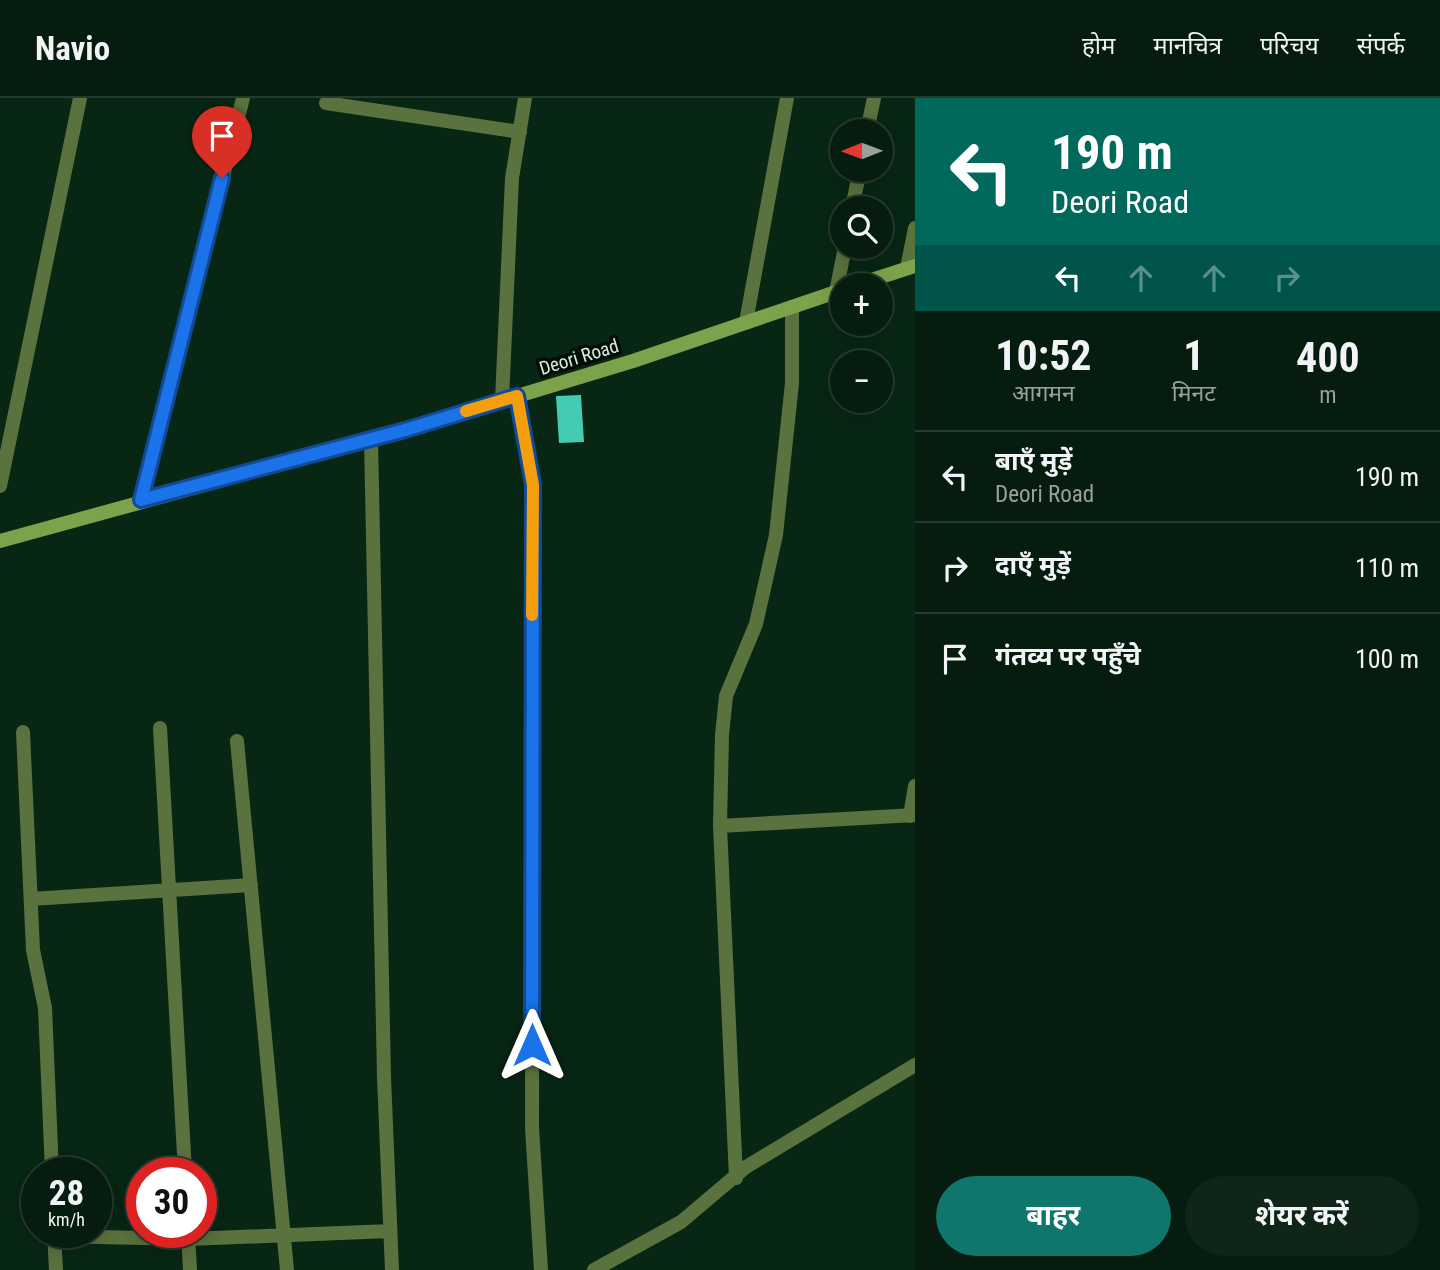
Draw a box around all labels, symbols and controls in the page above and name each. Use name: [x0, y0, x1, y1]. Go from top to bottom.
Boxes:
text: Navio: [35, 29, 110, 68]
text: होम: [1082, 32, 1115, 60]
text: मानचित्र: [1153, 32, 1222, 60]
text: परिचय: [1260, 32, 1319, 60]
text: संपर्क: [1357, 32, 1405, 60]
pin: [192, 106, 252, 178]
icon: arrive: [203, 117, 241, 155]
north arrow: [830, 119, 892, 182]
map controls: [830, 119, 893, 413]
text: 190 m: [1051, 124, 1173, 181]
icon: left: [936, 126, 1027, 217]
text: Deori Road: [1051, 183, 1189, 221]
button: search: [830, 196, 893, 259]
icon: left: [1049, 259, 1087, 297]
icon: ahead: [1122, 259, 1160, 297]
icon: ahead: [1195, 259, 1233, 297]
icon: right: [1268, 259, 1306, 297]
button: +: [830, 273, 893, 336]
text: 10:52: [995, 331, 1092, 380]
text: 1: [1183, 331, 1204, 380]
text: 400: [1296, 333, 1360, 382]
street label: Deori Road: [536, 334, 622, 380]
button: −: [830, 350, 893, 413]
text: आगमन: [1012, 380, 1075, 407]
text: मिनट: [1172, 380, 1216, 407]
text: m: [1319, 382, 1337, 409]
text: बाएँ मुड़ें: [995, 446, 1072, 476]
icon: left: [936, 458, 974, 496]
text: 190 m: [1355, 462, 1419, 492]
text: Deori Road: [995, 481, 1094, 508]
icon: right: [936, 549, 974, 587]
text: दाएँ मुड़ें: [995, 550, 1071, 580]
text: 110 m: [1355, 553, 1419, 583]
icon: arrive: [936, 640, 974, 678]
text: गंतव्य पर पहुँचे: [995, 641, 1141, 671]
text: 100 m: [1355, 644, 1419, 674]
position arrow: [495, 1008, 569, 1082]
speed limit sign: 30: [126, 1157, 217, 1248]
text: 28: [49, 1173, 84, 1214]
button: बाहर: [936, 1176, 1171, 1256]
button: शेयर करें: [1185, 1176, 1419, 1256]
text: km/h: [48, 1209, 85, 1230]

